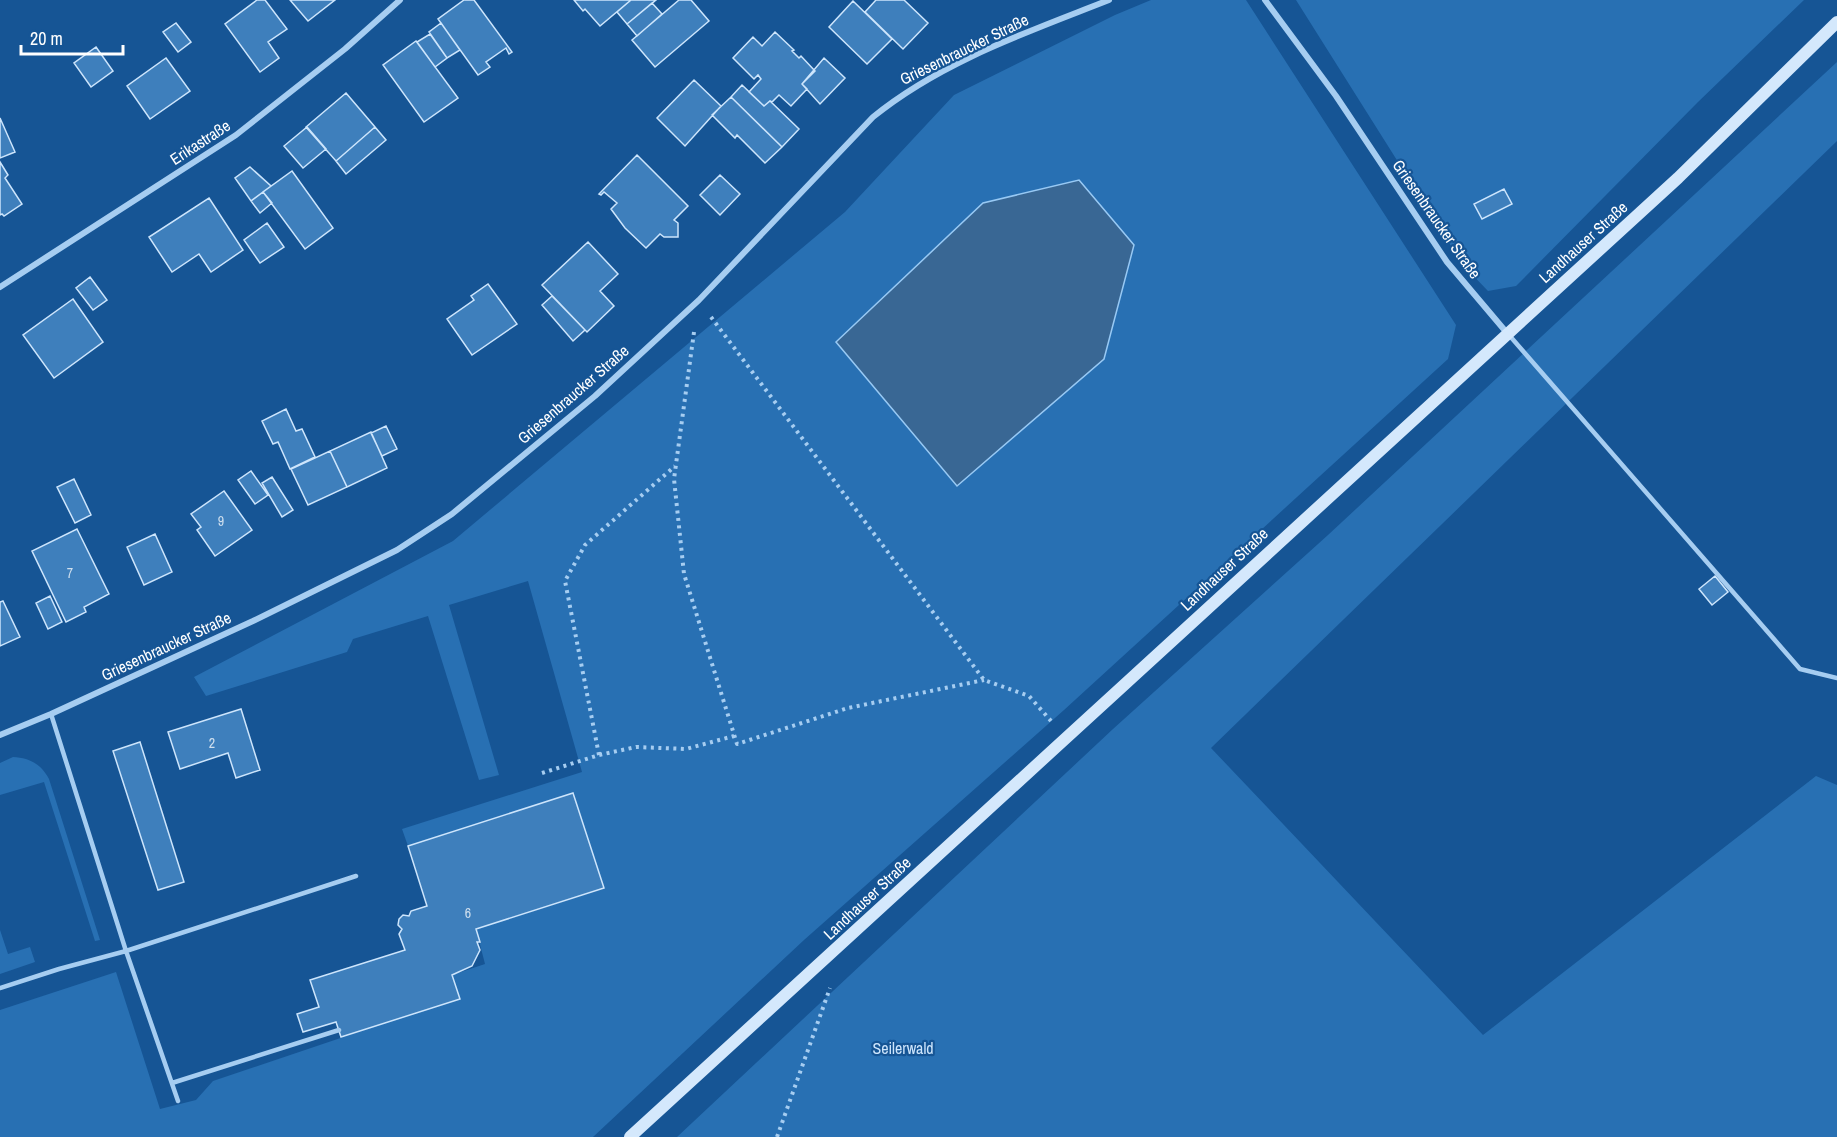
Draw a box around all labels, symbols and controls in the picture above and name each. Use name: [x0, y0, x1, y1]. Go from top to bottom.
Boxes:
street label: Griesenbraucker Straße: [896, 8, 1032, 90]
scale bar: [21, 18, 123, 56]
text: 20 m: [30, 26, 63, 51]
street label: Erikastraße: [166, 114, 234, 170]
street label: Griesenbraucker Straße: [1388, 155, 1486, 283]
street label: Landhauser Straße: [1534, 196, 1632, 288]
street label: Griesenbraucker Straße: [513, 340, 633, 448]
house number: 9: [218, 512, 224, 530]
street label: Landhauser Straße: [1175, 523, 1273, 615]
house number: 7: [67, 564, 73, 582]
street label: Griesenbraucker Straße: [98, 606, 234, 686]
house number: 2: [209, 734, 215, 752]
street label: Landhauser Straße: [818, 852, 916, 944]
house number: 6: [465, 904, 471, 922]
park label: Seilerwald: [872, 1037, 934, 1059]

